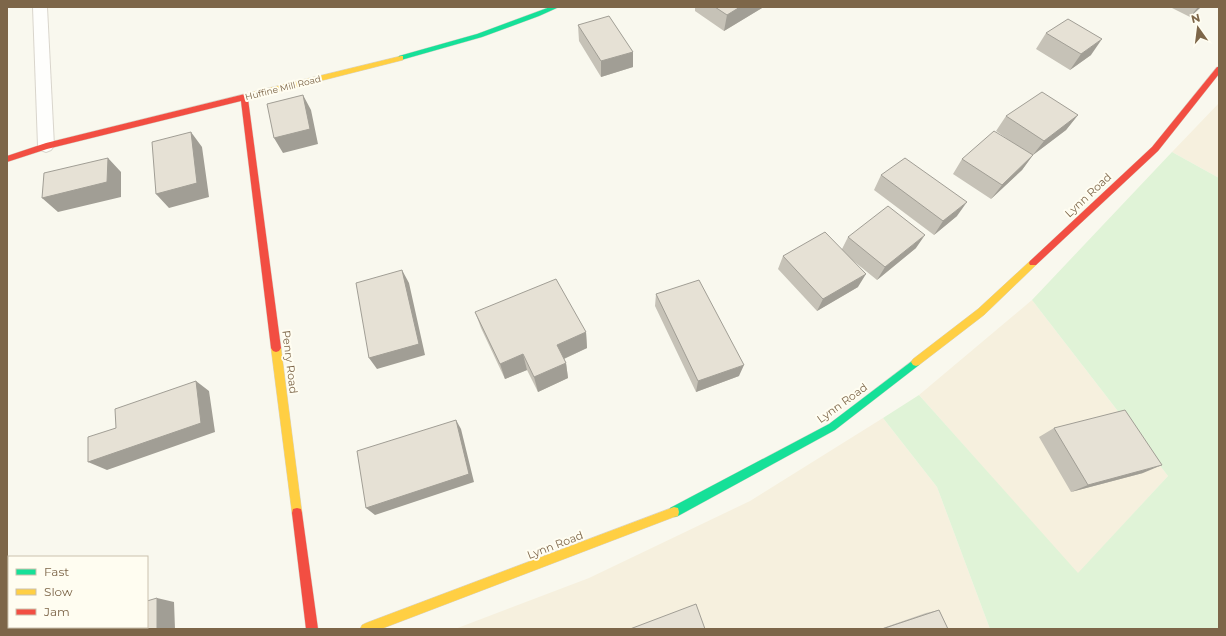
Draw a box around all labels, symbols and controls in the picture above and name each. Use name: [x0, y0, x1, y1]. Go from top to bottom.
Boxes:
north arrow: [1178, 8, 1218, 48]
text: N: [1190, 10, 1202, 26]
street label: Huffine Mill Road: [244, 73, 322, 102]
street label: Lynn Road: [1062, 170, 1114, 220]
street label: Penry Road: [279, 329, 301, 395]
street label: Lynn Road: [814, 380, 870, 426]
street label: Lynn Road: [525, 528, 585, 562]
legend: [8, 556, 148, 628]
text: Fast: [44, 564, 69, 579]
text: Slow: [44, 584, 73, 599]
text: Jam: [43, 604, 70, 619]

